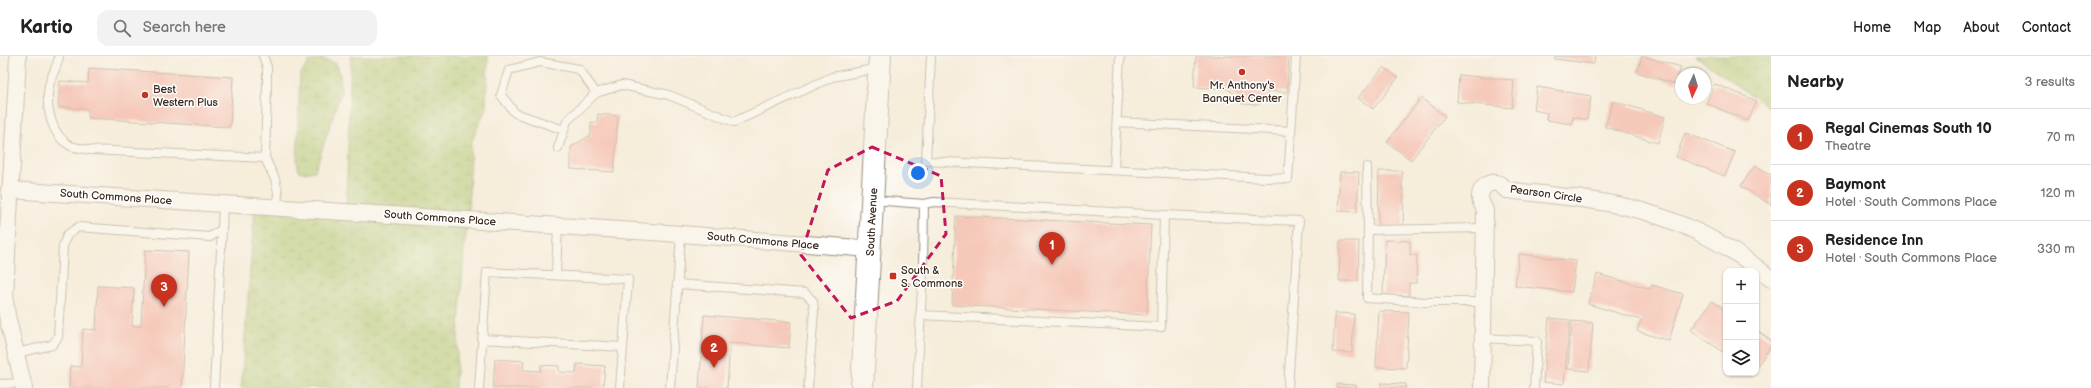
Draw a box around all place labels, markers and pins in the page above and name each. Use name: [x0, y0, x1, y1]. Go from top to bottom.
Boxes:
marker: Mr. Anthony's Banquet Center: [1237, 67, 1247, 77]
place label: Mr. Anthony's Banquet Center: [1202, 79, 1283, 105]
place label: Best Western Plus: [153, 83, 219, 109]
marker: Best Western Plus: [140, 90, 150, 100]
pin: 1: [1039, 232, 1065, 265]
place label: South & S. Commons: [901, 264, 963, 290]
marker: South & S. Commons: [888, 271, 898, 281]
pin: 3: [151, 274, 177, 307]
pin: 2: [701, 335, 727, 368]

